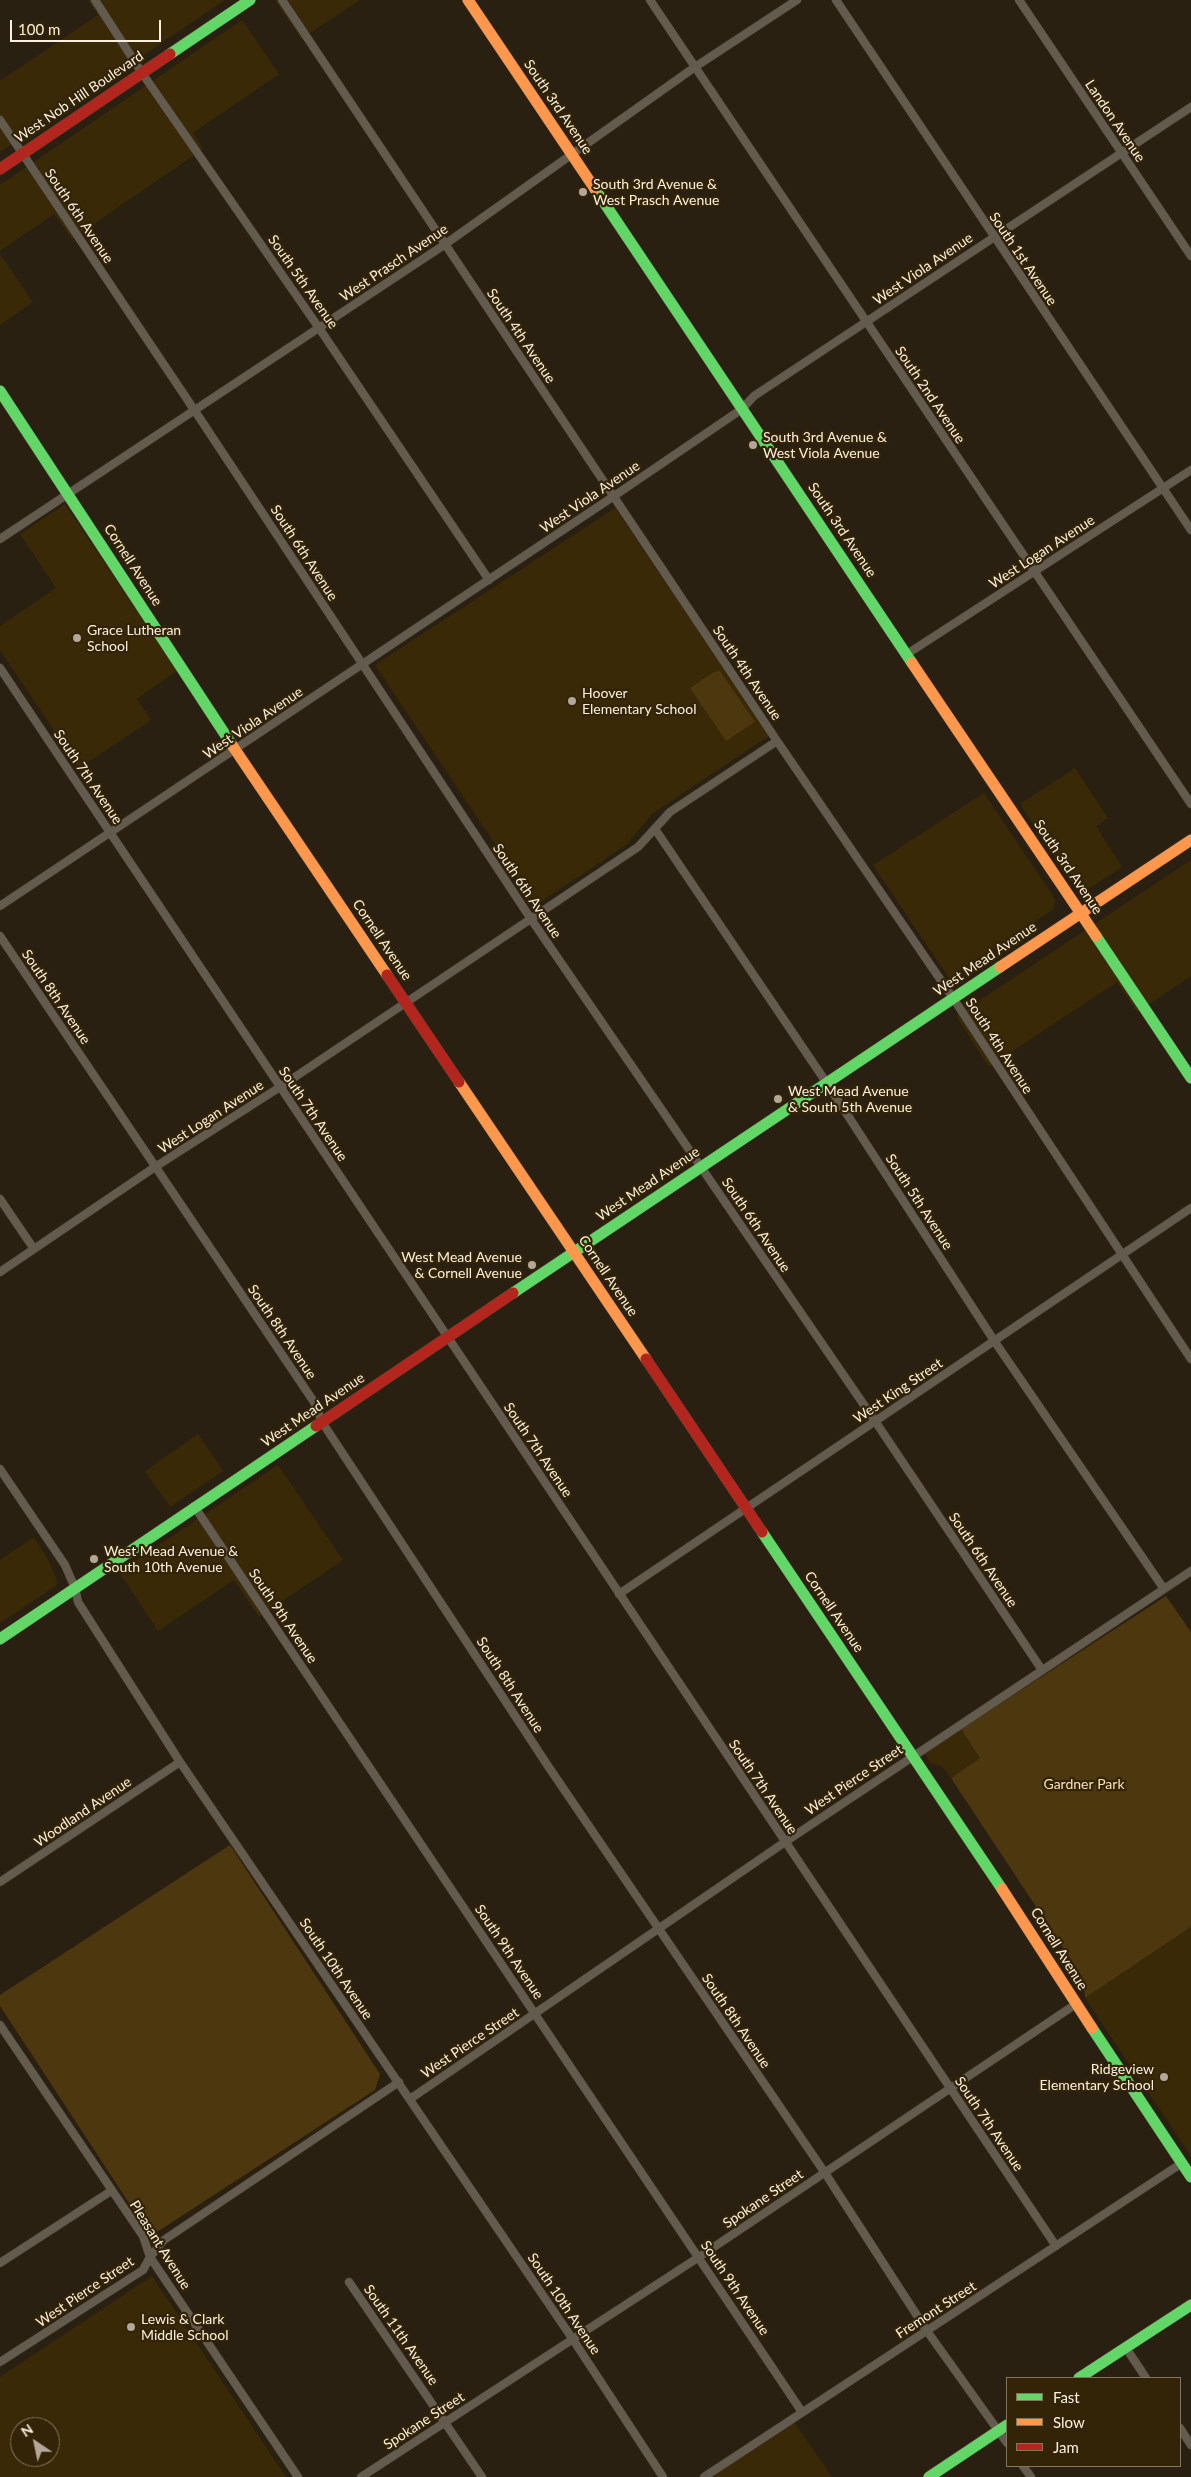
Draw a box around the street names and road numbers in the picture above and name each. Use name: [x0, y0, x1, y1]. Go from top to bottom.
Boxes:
street label: West Nob Hill Boulevard: [11, 48, 147, 146]
street label: South 3rd Avenue: [520, 57, 596, 157]
street label: Landon Avenue: [1081, 77, 1149, 165]
street label: South 6th Avenue: [41, 165, 117, 267]
street label: South 1st Avenue: [986, 209, 1060, 309]
street label: West Prasch Avenue: [337, 221, 451, 305]
street label: West Viola Avenue: [870, 229, 976, 309]
street label: South 5th Avenue: [264, 232, 342, 332]
street label: South 4th Avenue: [483, 285, 559, 387]
street label: South 2nd Avenue: [891, 343, 969, 447]
street label: West Viola Avenue: [537, 457, 643, 537]
street label: South 3rd Avenue: [804, 480, 880, 580]
street label: South 6th Avenue: [267, 502, 341, 604]
street label: West Logan Avenue: [986, 512, 1098, 592]
street label: Cornell Avenue: [100, 521, 166, 609]
street label: South 4th Avenue: [709, 622, 785, 724]
street label: West Viola Avenue: [200, 683, 306, 763]
street label: South 7th Avenue: [50, 726, 126, 828]
street label: South 3rd Avenue: [1030, 817, 1106, 917]
street label: South 6th Avenue: [489, 840, 565, 942]
street label: Cornell Avenue: [349, 896, 415, 984]
street label: West Mead Avenue: [930, 918, 1040, 1000]
street label: South 8th Avenue: [18, 946, 94, 1048]
street label: South 4th Avenue: [962, 995, 1036, 1097]
street label: South 7th Avenue: [275, 1063, 351, 1165]
street label: West Logan Avenue: [155, 1077, 267, 1157]
street label: West Mead Avenue: [593, 1143, 703, 1225]
street label: South 5th Avenue: [882, 1151, 956, 1253]
street label: South 6th Avenue: [718, 1174, 794, 1276]
street label: Cornell Avenue: [575, 1232, 641, 1320]
street label: South 8th Avenue: [244, 1281, 320, 1383]
street label: West King Street: [850, 1355, 946, 1427]
street label: West Mead Avenue: [258, 1369, 368, 1451]
street label: South 7th Avenue: [500, 1399, 576, 1501]
street label: South 6th Avenue: [945, 1509, 1021, 1611]
street label: South 9th Avenue: [245, 1565, 321, 1667]
street label: Cornell Avenue: [801, 1568, 867, 1656]
street label: South 8th Avenue: [473, 1634, 547, 1736]
street label: South 7th Avenue: [725, 1736, 801, 1838]
street label: West Pierce Street: [802, 1741, 906, 1819]
street label: Woodland Avenue: [31, 1773, 135, 1851]
street label: South 9th Avenue: [471, 1901, 547, 2003]
street label: Cornell Avenue: [1027, 1905, 1091, 1993]
street label: South 10th Avenue: [296, 1915, 376, 2023]
street label: South 8th Avenue: [698, 1970, 774, 2072]
street label: West Pierce Street: [418, 2004, 522, 2082]
street label: South 7th Avenue: [951, 2073, 1027, 2175]
street label: Spokane Street: [720, 2166, 806, 2232]
street label: Pleasant Avenue: [126, 2197, 194, 2293]
street label: South 9th Avenue: [697, 2237, 773, 2339]
street label: South 10th Avenue: [524, 2250, 604, 2358]
street label: West Pierce Street: [33, 2253, 137, 2331]
street label: Fremont Street: [893, 2278, 979, 2342]
street label: South 11th Avenue: [360, 2282, 442, 2388]
street label: Spokane Street: [380, 2389, 468, 2453]

